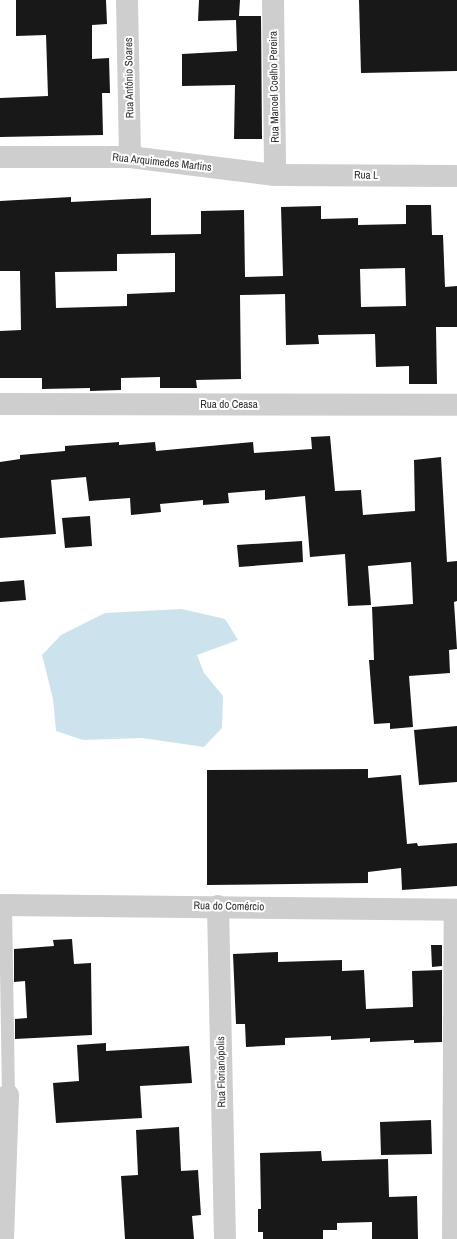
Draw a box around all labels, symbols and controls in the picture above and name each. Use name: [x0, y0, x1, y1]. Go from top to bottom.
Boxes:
street label: Rua Manoel Coelho Pereira: [266, 31, 282, 143]
street label: Rua Antônio Soares: [122, 37, 136, 119]
street label: Rua Arquimedes Martins: [111, 150, 213, 174]
street label: Rua L: [354, 168, 378, 182]
street label: Rua do Ceasa: [200, 397, 258, 411]
street label: Rua do Comércio: [194, 899, 264, 913]
street label: Rua Florianópolis: [214, 1036, 228, 1108]

